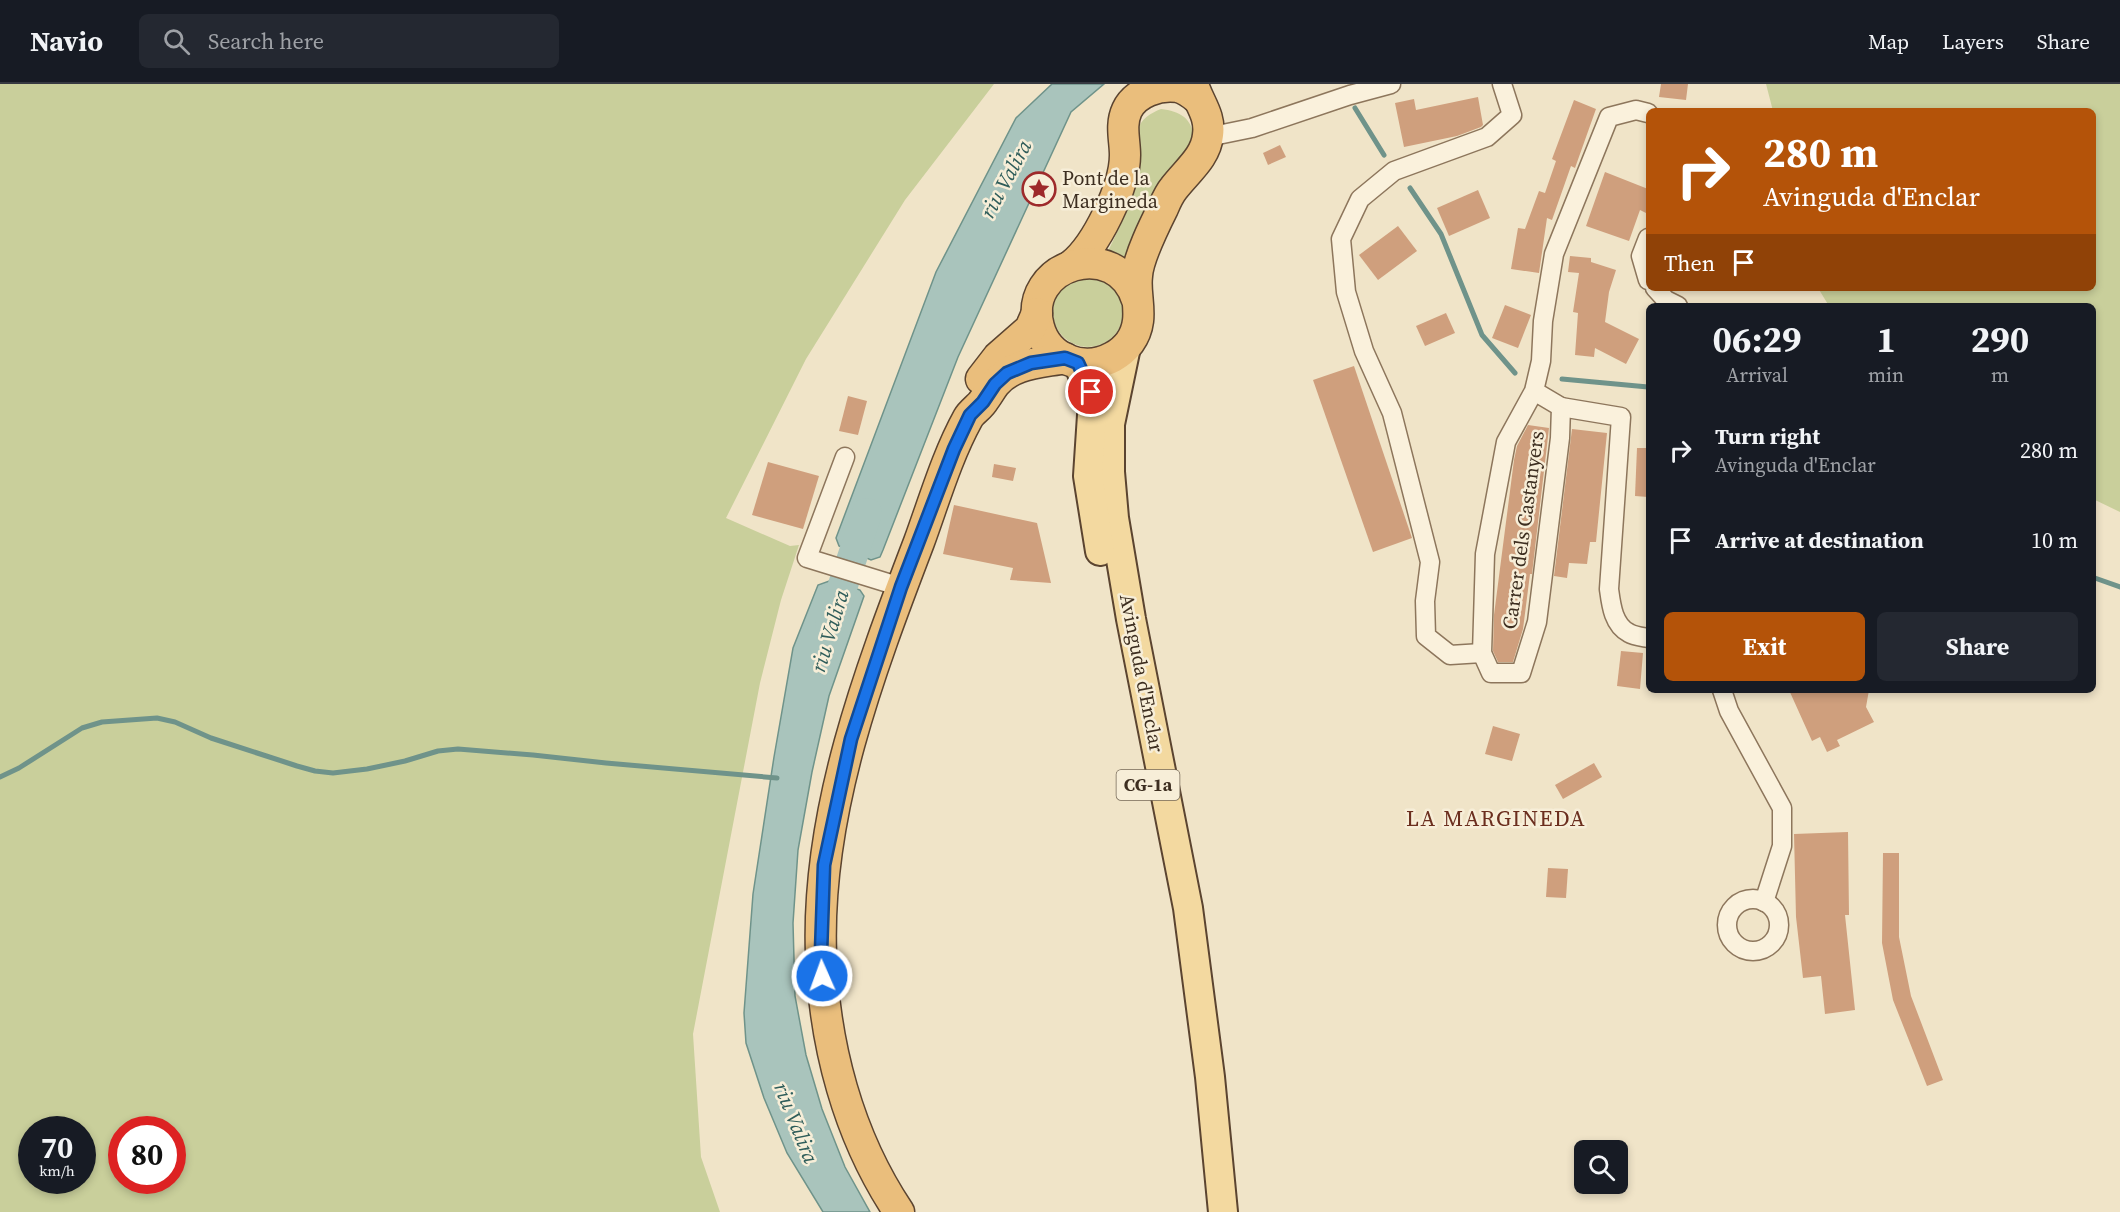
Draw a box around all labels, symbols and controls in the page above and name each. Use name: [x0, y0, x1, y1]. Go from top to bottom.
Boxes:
search box: [139, 14, 559, 68]
text: Navio: [30, 22, 103, 60]
icon: search: [160, 25, 193, 58]
text: Search here: [208, 26, 324, 56]
text: Map: [1868, 27, 1909, 56]
text: Layers: [1942, 27, 2004, 56]
text: Share: [2037, 27, 2090, 56]
text: 280 m: [1763, 123, 1878, 181]
icon: right: [1664, 132, 1742, 210]
water label: riu Valira: [973, 135, 1038, 223]
place label: Pont de la Margineda: [1062, 164, 1159, 215]
place icon: Pont de la Margineda: [1021, 171, 1057, 207]
text: Avinguda d'Enclar: [1763, 178, 1980, 215]
icon: arrive: [1727, 246, 1760, 279]
text: Then: [1664, 248, 1715, 278]
text: 06:29: [1713, 315, 1801, 364]
text: 1: [1876, 315, 1896, 364]
text: 290: [1971, 315, 2029, 364]
text: Arrival: [1726, 361, 1788, 389]
text: min: [1868, 361, 1904, 389]
text: m: [1991, 361, 2009, 389]
pin: [1065, 366, 1116, 417]
icon: arrive: [1074, 375, 1107, 408]
text: Turn right: [1715, 421, 1820, 451]
street label: Carrer dels Castanyers: [1495, 429, 1551, 631]
icon: right: [1664, 434, 1697, 467]
text: 280 m: [2020, 435, 2078, 465]
text: Avinguda d'Enclar: [1715, 451, 1876, 479]
icon: arrive: [1664, 524, 1697, 557]
text: Arrive at destination: [1715, 525, 1924, 555]
text: 10 m: [2031, 525, 2078, 555]
water label: riu Valira: [803, 586, 856, 676]
street label: Avinguda d'Enclar: [1113, 591, 1171, 755]
button: Exit: [1664, 612, 1865, 681]
button: Share: [1877, 612, 2078, 681]
road number: CG-1a: [1116, 770, 1180, 800]
district label: LA MARGINEDA: [1406, 803, 1586, 833]
position arrow: [790, 944, 854, 1008]
water label: riu Valira: [767, 1078, 826, 1168]
speed limit sign: 80: [108, 1116, 186, 1194]
text: 70: [41, 1127, 73, 1168]
map controls: [1574, 1140, 1628, 1194]
button: search: [1574, 1140, 1628, 1194]
text: km/h: [39, 1160, 75, 1181]

